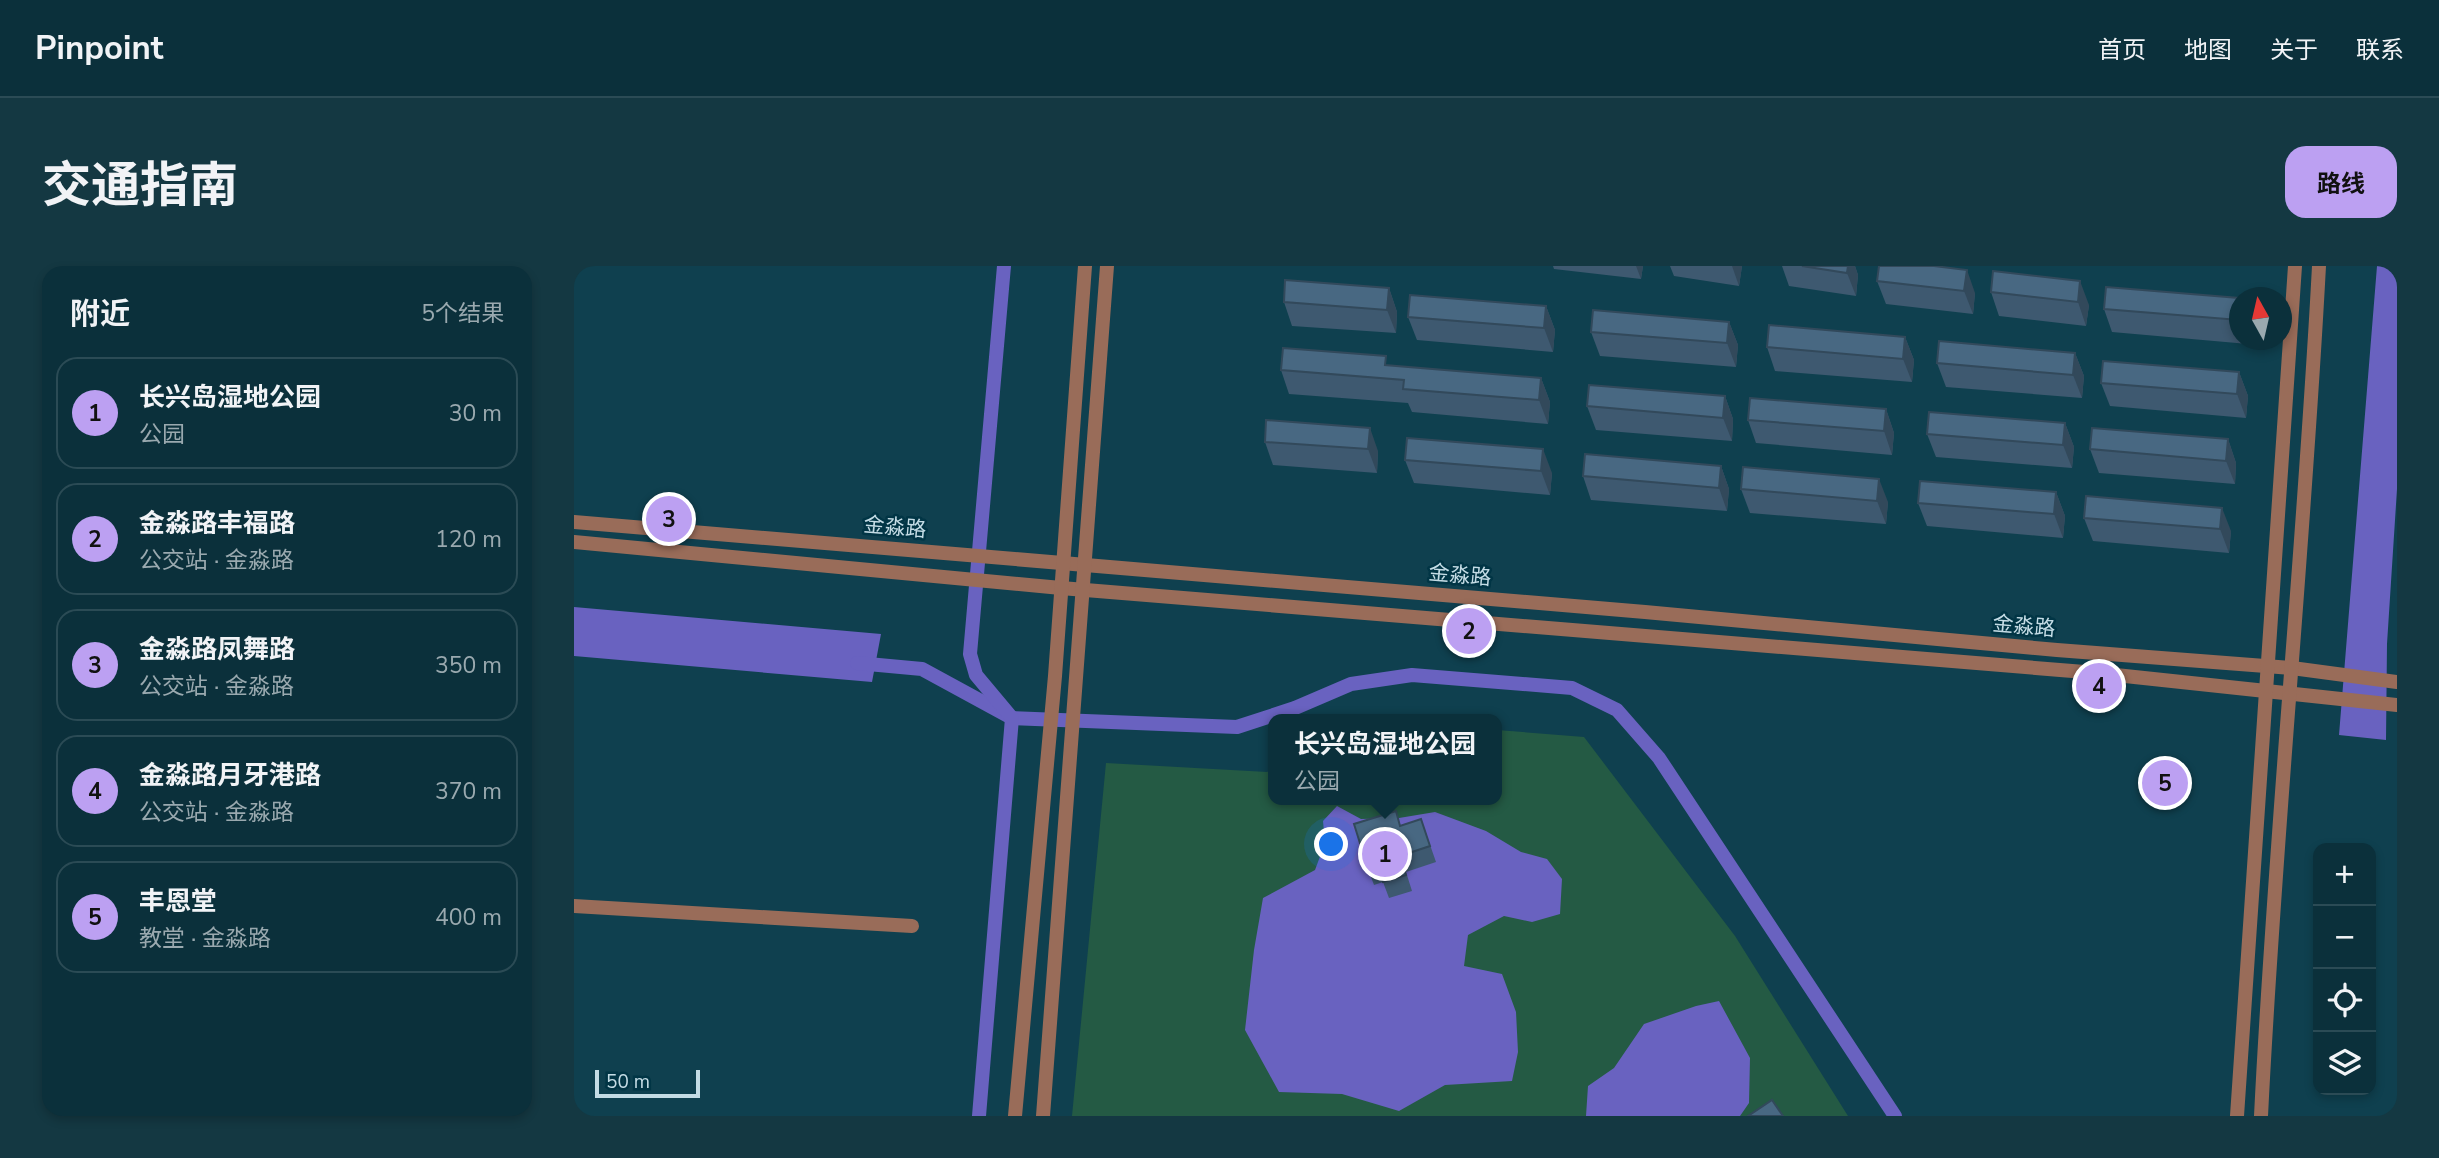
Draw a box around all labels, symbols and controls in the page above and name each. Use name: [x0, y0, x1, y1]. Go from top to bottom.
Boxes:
text: Pinpoint: [35, 26, 163, 71]
text: 首页: [2098, 34, 2146, 66]
text: 地图: [2184, 34, 2232, 66]
text: 关于: [2270, 34, 2318, 66]
text: 联系: [2356, 34, 2404, 66]
button: 路线: [2285, 146, 2397, 218]
text: 交通指南: [42, 152, 238, 219]
north arrow: [2229, 287, 2292, 350]
text: 附近: [70, 294, 130, 335]
text: 5个结果: [421, 298, 504, 329]
text: 长兴岛湿地公园: [139, 380, 321, 415]
text: 1: [88, 398, 102, 429]
text: 30 m: [449, 398, 502, 429]
text: 公园: [139, 419, 185, 450]
pin: 3: [646, 493, 692, 545]
text: 金淼路丰福路: [139, 506, 295, 541]
street label: 金淼路: [862, 510, 928, 544]
text: 2: [88, 524, 102, 555]
text: 120 m: [435, 524, 502, 555]
text: 公交站 · 金淼路: [139, 545, 294, 576]
street label: 金淼路: [1427, 558, 1493, 592]
pin: 2: [1446, 605, 1492, 657]
street label: 金淼路: [1991, 609, 2057, 643]
text: 金淼路凤舞路: [139, 632, 295, 667]
text: 3: [88, 650, 102, 681]
text: 350 m: [435, 650, 502, 681]
pin: 4: [2076, 660, 2122, 712]
text: 公交站 · 金淼路: [139, 671, 294, 702]
popup: [1268, 714, 1502, 805]
text: 长兴岛湿地公园: [1294, 727, 1476, 762]
pin: 5: [2142, 757, 2188, 809]
text: 金淼路月牙港路: [139, 758, 321, 793]
text: 公园: [1294, 766, 1340, 797]
text: 4: [88, 776, 102, 807]
text: 370 m: [435, 776, 502, 807]
text: 公交站 · 金淼路: [139, 797, 294, 828]
your location: [1314, 827, 1348, 861]
pin: 1: [1362, 828, 1408, 880]
map controls: [2313, 843, 2376, 1095]
button: +: [2313, 843, 2376, 906]
text: 丰恩堂: [139, 884, 217, 919]
text: 5: [88, 902, 102, 933]
text: 400 m: [435, 902, 502, 933]
button: −: [2313, 906, 2376, 969]
text: 教堂 · 金淼路: [139, 923, 271, 954]
button: locate: [2313, 969, 2376, 1032]
button: layers: [2313, 1032, 2376, 1095]
scale bar: [595, 1067, 700, 1099]
text: 50 m: [606, 1069, 650, 1095]

